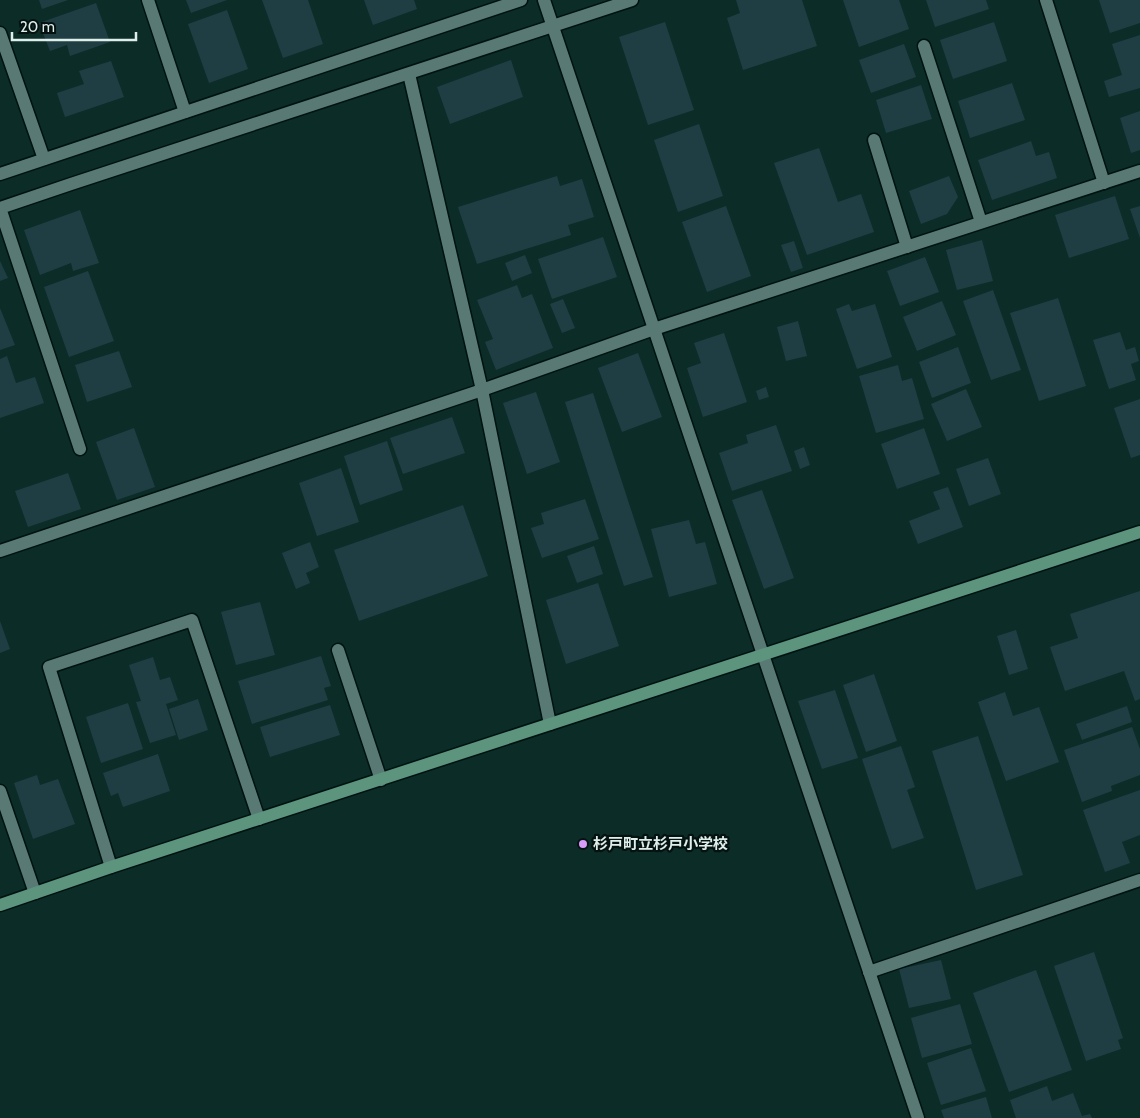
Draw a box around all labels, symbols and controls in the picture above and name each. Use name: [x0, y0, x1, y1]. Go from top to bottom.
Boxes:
scale bar: [12, 10, 136, 42]
text: 20 m: [20, 18, 55, 36]
place label: 杉戸町立杉戸小学校: [593, 835, 728, 853]
marker: 杉戸町立杉戸小学校: [577, 838, 589, 850]

